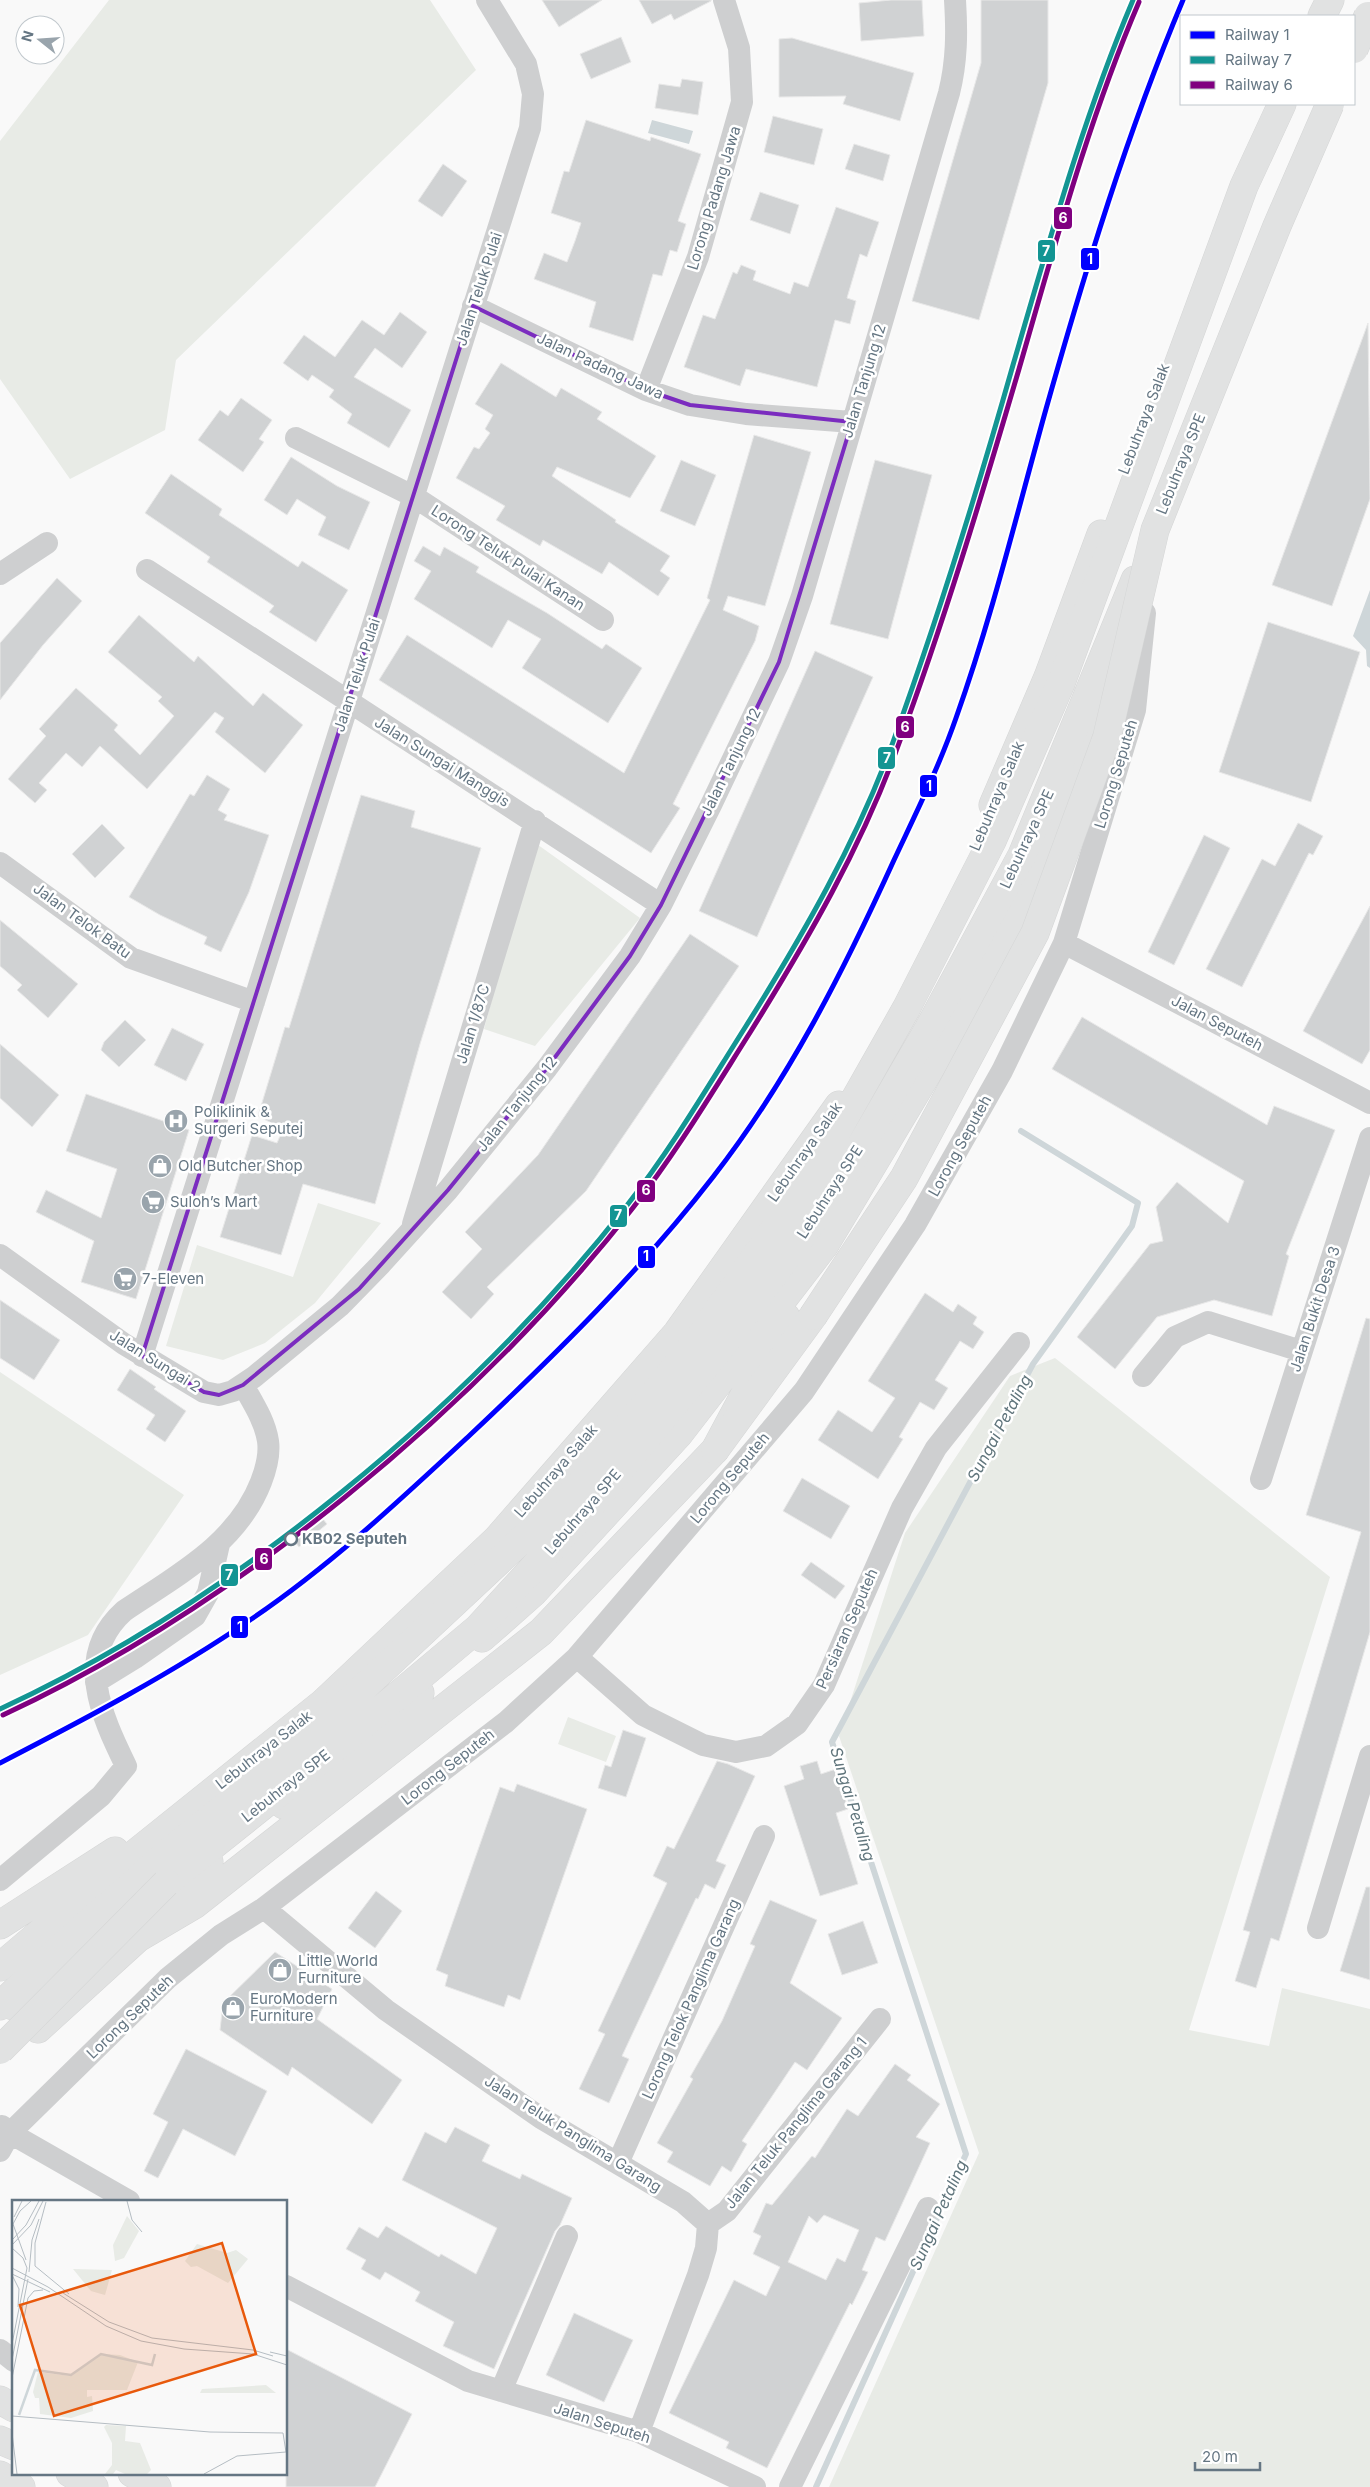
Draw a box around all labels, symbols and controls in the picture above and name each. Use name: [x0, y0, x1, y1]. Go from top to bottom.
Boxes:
north arrow: [15, 15, 65, 65]
legend: [1180, 15, 1355, 105]
text: Railway 1: [1225, 25, 1290, 44]
text: N: [17, 28, 37, 44]
text: Railway 7: [1225, 50, 1292, 69]
text: Railway 6: [1225, 75, 1293, 94]
street label: Lorong Padang Jawa: [683, 123, 744, 272]
line badge: 6: [1053, 206, 1073, 230]
text: 6: [1058, 209, 1068, 226]
street label: Jalan Teluk Pulai: [451, 230, 506, 348]
line badge: 7: [1037, 239, 1056, 263]
text: 7: [1042, 242, 1050, 259]
line badge: 1: [1080, 247, 1100, 271]
text: 1: [1087, 250, 1093, 267]
street label: Jalan Tanjung 12: [837, 322, 890, 440]
street label: Jalan Padang Jawa: [534, 328, 667, 403]
street label: Lebuhraya Salak: [1114, 360, 1174, 477]
street label: Lebuhraya SPE: [1152, 411, 1209, 517]
street label: Lorong Teluk Pulai Kanan: [428, 501, 589, 614]
street label: Jalan Teluk Pulai: [329, 616, 384, 734]
street label: Jalan Tanjung 12: [696, 705, 765, 819]
street label: Jalan Sungai Manggis: [371, 712, 513, 811]
line badge: 6: [895, 715, 915, 739]
street label: Lorong Seputeh: [1090, 717, 1141, 831]
text: 6: [900, 718, 910, 735]
street label: Lebuhraya Salak: [965, 737, 1029, 854]
line badge: 7: [877, 746, 896, 770]
text: 7: [883, 749, 891, 766]
line badge: 1: [919, 774, 938, 798]
text: 1: [926, 777, 932, 794]
street label: Lebuhraya SPE: [995, 786, 1058, 891]
street label: Jalan Telok Batu: [30, 879, 135, 963]
street label: Jalan 1/87C: [451, 982, 494, 1066]
street label: Jalan Seputeh: [1168, 990, 1266, 1055]
street label: Jalan Tanjung 12: [472, 1052, 561, 1156]
street label: Lorong Seputeh: [924, 1092, 995, 1200]
street label: Lebuhraya Salak: [763, 1098, 846, 1205]
place label: Poliklinik & Surgeri Seputej: [194, 1102, 303, 1138]
hospital icon: Poliklinik & Surgeri Seputej: [163, 1108, 189, 1134]
street label: Lebuhraya SPE: [792, 1142, 867, 1242]
shop icon: Old Butcher Shop: [147, 1153, 173, 1179]
place label: Old Butcher Shop: [178, 1156, 303, 1175]
line badge: 6: [636, 1179, 656, 1203]
text: 6: [641, 1181, 651, 1198]
supermarket icon: Suloh’s Mart: [140, 1189, 166, 1215]
place label: Suloh’s Mart: [170, 1192, 257, 1211]
line badge: 7: [609, 1204, 628, 1228]
text: 7: [614, 1206, 622, 1223]
street label: Jalan Bukit Desa 3: [1285, 1244, 1344, 1374]
line badge: 1: [637, 1245, 656, 1269]
text: 1: [643, 1247, 649, 1264]
supermarket icon: 7-Eleven: [112, 1266, 138, 1292]
place label: 7-Eleven: [142, 1269, 204, 1288]
street label: Jalan Sungai 2: [106, 1325, 204, 1396]
water label: Sungai Petaling: [962, 1371, 1036, 1485]
street label: Lebuhraya Salak: [510, 1420, 602, 1521]
street label: Lorong Seputeh: [686, 1428, 773, 1527]
street label: Lebuhraya SPE: [540, 1465, 625, 1558]
place label: KB02 Seputeh: [302, 1529, 407, 1548]
marker: KB02 Seputeh: [284, 1532, 298, 1546]
line badge: 6: [254, 1547, 273, 1571]
text: 6: [259, 1550, 269, 1567]
line badge: 7: [220, 1563, 239, 1587]
text: 7: [225, 1566, 233, 1583]
street label: Persiaran Seputeh: [811, 1566, 882, 1692]
line badge: 1: [230, 1615, 249, 1639]
text: 1: [237, 1618, 243, 1635]
street label: Lebuhraya Salak: [212, 1706, 316, 1793]
street label: Lorong Seputeh: [397, 1724, 498, 1809]
water label: Sungai Petaling: [826, 1744, 880, 1864]
street label: Lebuhraya SPE: [238, 1745, 334, 1826]
street label: Lorong Telok Panglima Garang: [638, 1896, 743, 2102]
place label: Little World Furniture: [298, 1951, 378, 1987]
shop icon: Little World Furniture: [267, 1957, 293, 1983]
street label: Lorong Seputeh: [82, 1971, 177, 2063]
place label: EuroModern Furniture: [250, 1989, 338, 2025]
shop icon: EuroModern Furniture: [220, 1995, 246, 2021]
street label: Jalan Teluk Panglima Garang 1: [720, 2033, 871, 2212]
street label: Jalan Teluk Panglima Garang: [481, 2071, 665, 2196]
water label: Sungai Petaling: [905, 2157, 971, 2273]
inset map: [12, 2200, 288, 2474]
street label: Jalan Seputeh: [551, 2398, 653, 2447]
scale bar: [1195, 2440, 1260, 2472]
text: 20 m: [1202, 2447, 1238, 2466]

